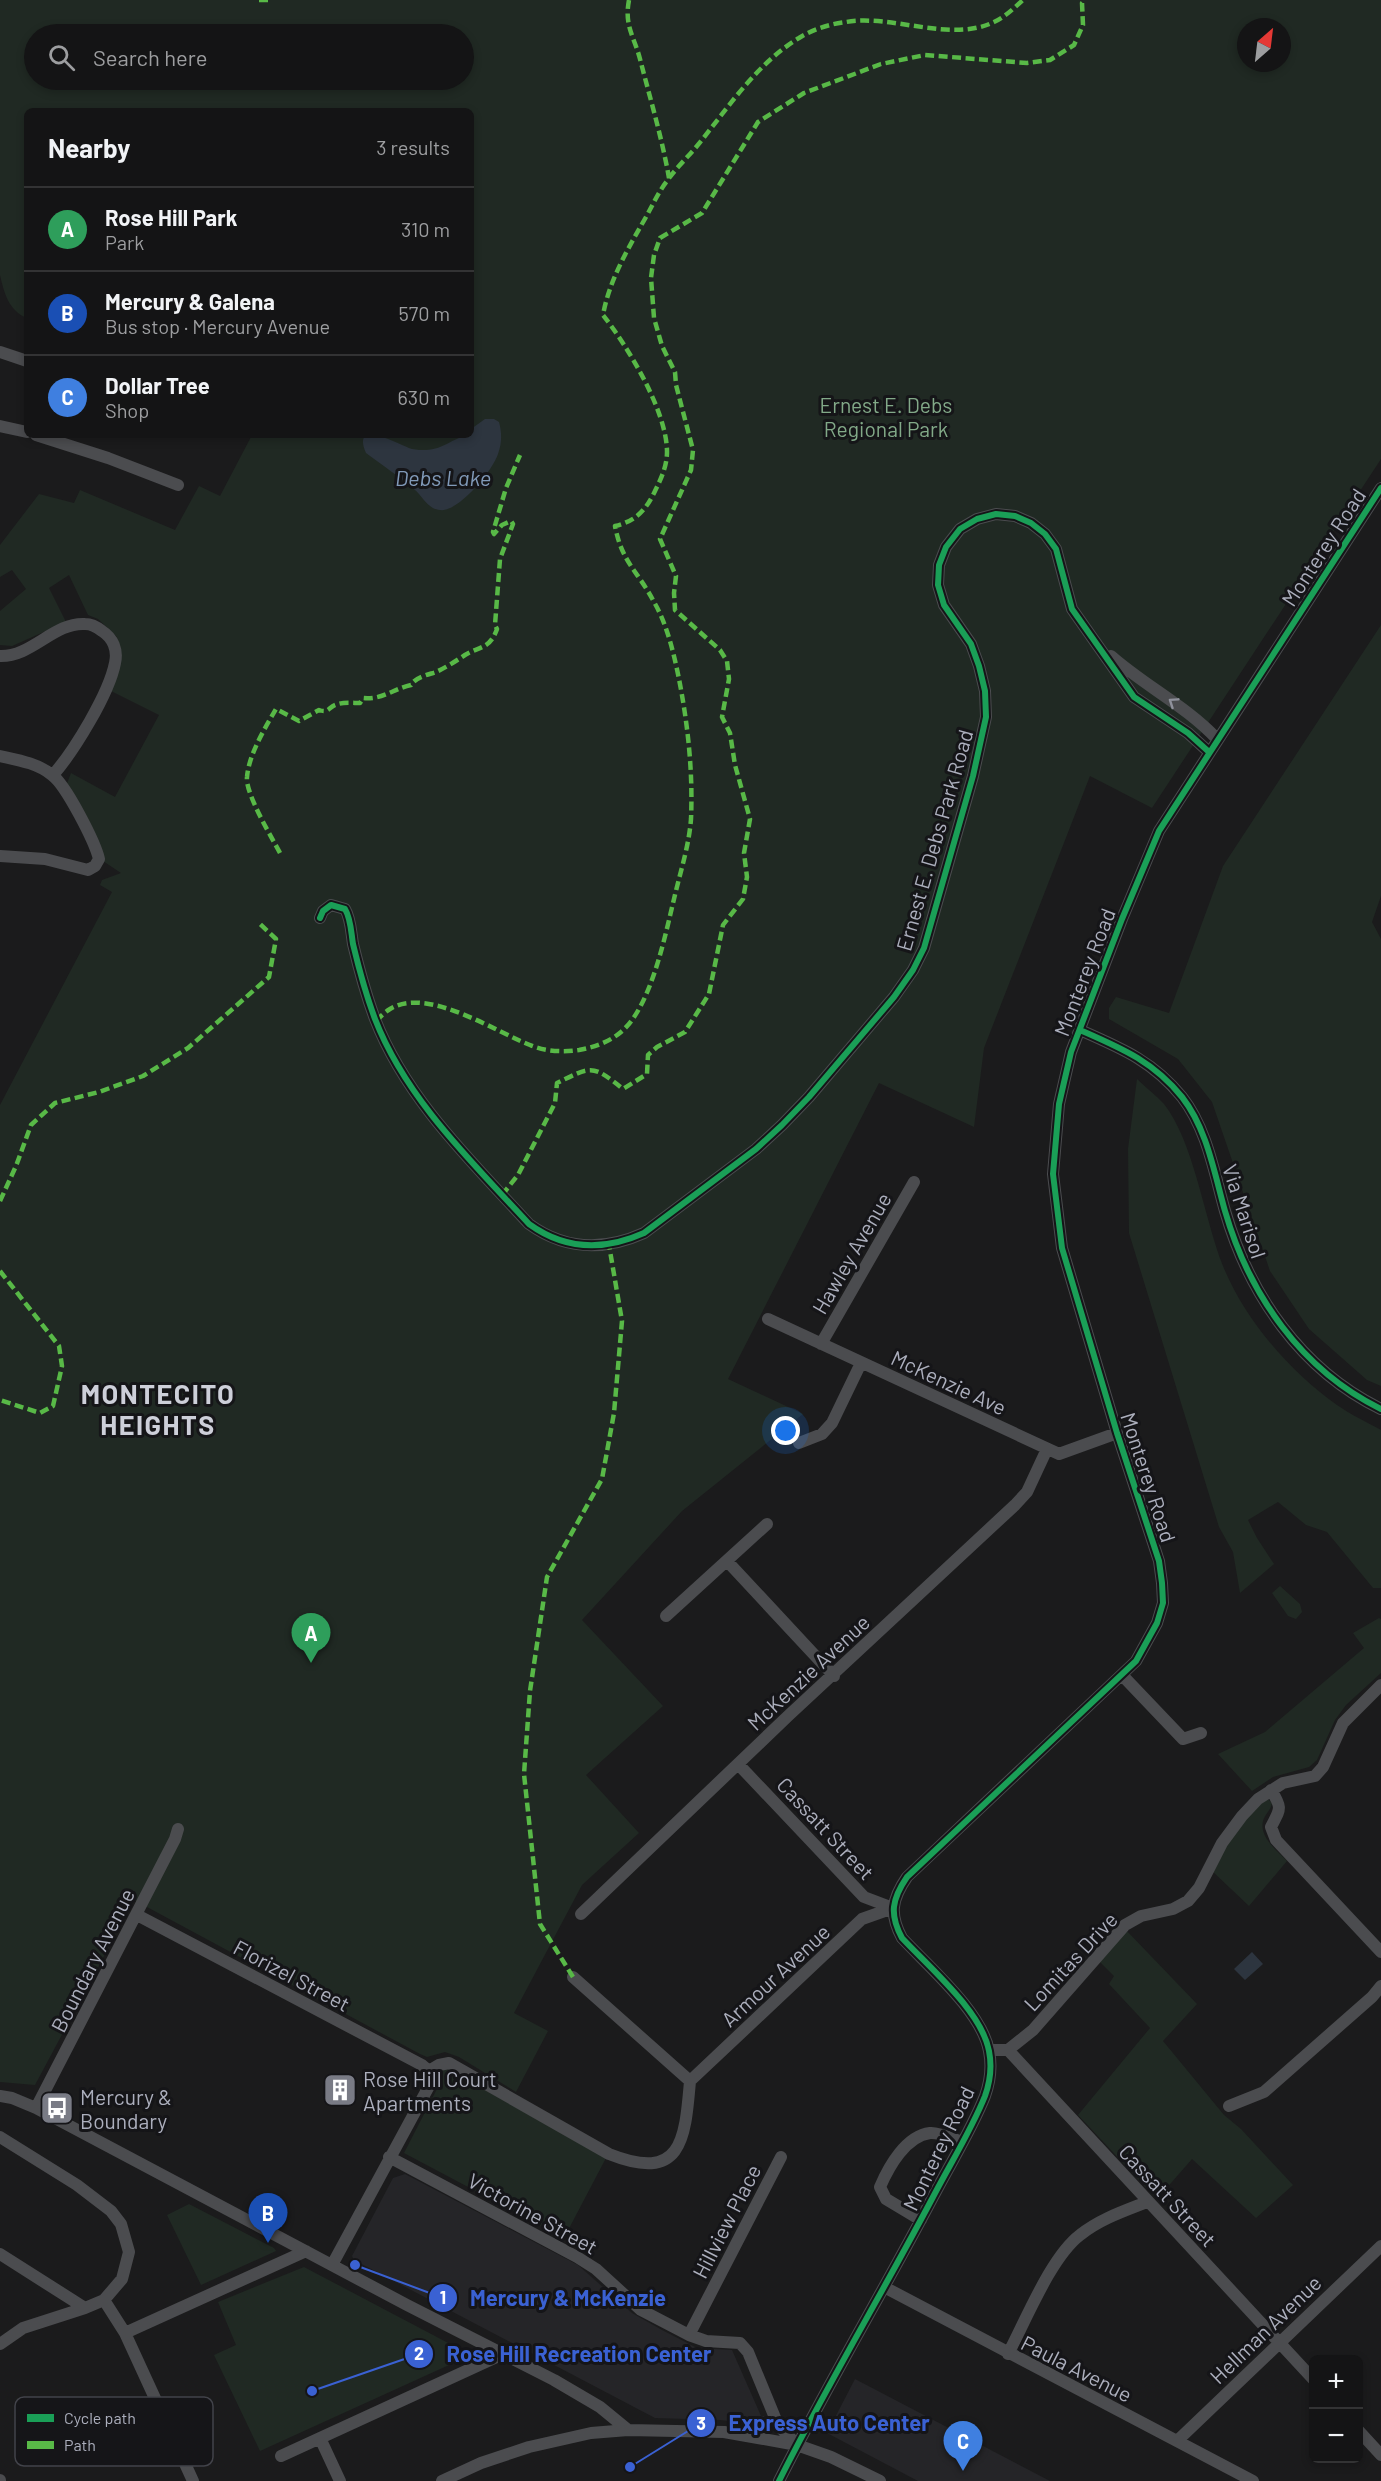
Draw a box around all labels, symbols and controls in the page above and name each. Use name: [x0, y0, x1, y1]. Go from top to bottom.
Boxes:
north arrow: [1237, 18, 1291, 72]
search box: [24, 24, 474, 90]
icon: search: [45, 41, 78, 74]
text: Search here: [93, 44, 207, 70]
text: Nearby: [48, 132, 130, 163]
text: 3 results: [376, 135, 450, 159]
text: Rose Hill Park: [105, 204, 237, 230]
text: A: [61, 217, 74, 241]
text: 310 m: [401, 217, 450, 241]
text: Park: [105, 230, 144, 254]
text: Mercury & Galena: [105, 288, 275, 314]
text: B: [61, 301, 74, 325]
text: 570 m: [398, 301, 450, 325]
text: Bus stop · Mercury Avenue: [105, 314, 330, 338]
text: Dollar Tree: [105, 372, 210, 398]
text: C: [61, 385, 74, 409]
text: 630 m: [398, 385, 450, 409]
park label: Ernest E. Debs Regional Park: [820, 392, 952, 441]
text: Shop: [105, 398, 149, 422]
water label: Debs Lake: [395, 464, 491, 490]
street label: Monterey Road: [1276, 484, 1370, 610]
one-way arrow: [1168, 698, 1179, 709]
street label: Ernest E. Debs Park Road: [890, 726, 978, 954]
street label: Monterey Road: [1048, 904, 1120, 1040]
street label: Via Marisol: [1218, 1161, 1272, 1261]
street label: Hawley Avenue: [806, 1188, 896, 1318]
street label: McKenzie Ave: [888, 1344, 1010, 1420]
district label: MONTECITO HEIGHTS: [81, 1377, 235, 1440]
street label: Monterey Road: [1116, 1409, 1182, 1545]
your location: [771, 1416, 800, 1445]
street label: McKenzie Avenue: [742, 1609, 874, 1735]
pin: A: [292, 1614, 330, 1663]
street label: Cassatt Street: [772, 1772, 880, 1884]
street label: Boundary Avenue: [45, 1884, 139, 2036]
street label: Lomitas Drive: [1018, 1907, 1122, 2015]
street label: Armour Avenue: [716, 1918, 834, 2032]
street label: Florizel Street: [230, 1934, 354, 2016]
place label: Rose Hill Court Apartments: [363, 2066, 497, 2115]
building icon: Rose Hill Court Apartments: [322, 2072, 358, 2108]
street label: Monterey Road: [897, 2082, 979, 2214]
place label: Mercury & Boundary: [80, 2084, 172, 2133]
bus stop icon: Mercury & Boundary: [39, 2090, 75, 2126]
street label: Cassatt Street: [1114, 2139, 1222, 2251]
street label: Hillview Place: [687, 2160, 765, 2282]
street label: Victorine Street: [464, 2167, 602, 2259]
pin: B: [248, 2194, 288, 2243]
street label: Hellman Avenue: [1204, 2270, 1326, 2388]
callout: Mercury & McKenzie: [428, 2278, 678, 2318]
text: Mercury & McKenzie: [470, 2284, 666, 2310]
text: 1: [440, 2286, 446, 2308]
street label: Paula Avenue: [1017, 2329, 1137, 2407]
callout: Rose Hill Recreation Center: [404, 2334, 723, 2374]
text: Rose Hill Recreation Center: [447, 2340, 712, 2366]
text: 2: [414, 2342, 424, 2364]
map controls: [1309, 2355, 1363, 2463]
button: +: [1309, 2355, 1363, 2409]
legend: [15, 2397, 213, 2466]
callout: Express Auto Center: [686, 2403, 941, 2443]
text: Cycle path: [64, 2408, 136, 2427]
text: Express Auto Center: [728, 2409, 930, 2435]
button: −: [1309, 2409, 1363, 2463]
text: 3: [696, 2412, 706, 2434]
pin: C: [944, 2422, 982, 2471]
text: Path: [64, 2435, 96, 2454]

